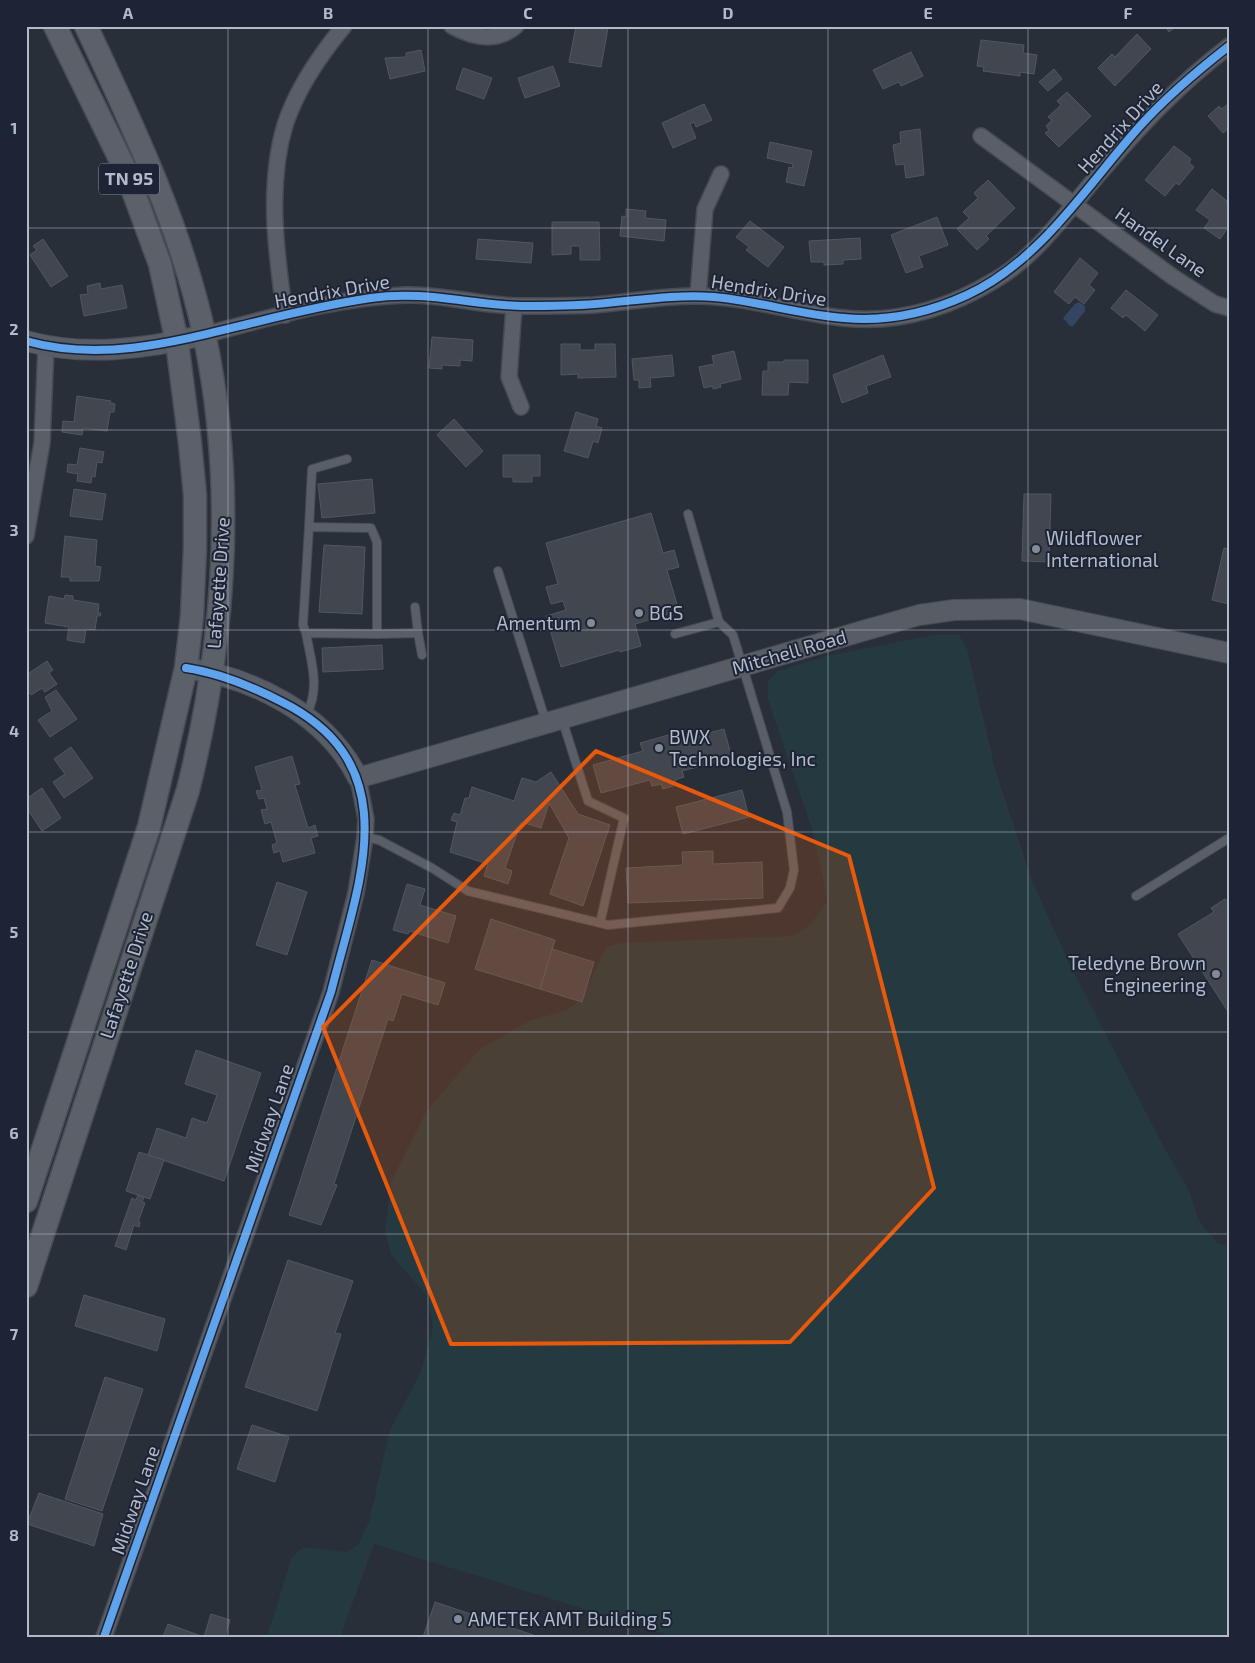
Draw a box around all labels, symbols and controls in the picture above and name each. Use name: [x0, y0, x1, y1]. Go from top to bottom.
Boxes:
text: A: [123, 3, 134, 22]
text: B: [323, 3, 333, 22]
text: C: [523, 3, 533, 22]
text: D: [723, 3, 734, 22]
text: E: [923, 3, 933, 22]
text: F: [1124, 3, 1133, 22]
street label: Hendrix Drive: [1072, 76, 1167, 178]
text: 1: [11, 118, 17, 137]
road number: TN 95: [99, 163, 159, 194]
street label: Handel Lane: [1111, 202, 1211, 281]
street label: Hendrix Drive: [273, 269, 391, 312]
street label: Hendrix Drive: [710, 269, 828, 310]
text: 2: [9, 319, 19, 338]
street label: Lafayette Drive: [201, 516, 234, 650]
text: 3: [9, 520, 19, 539]
place label: Wildflower International: [1046, 526, 1159, 571]
marker: Wildflower International: [1030, 543, 1042, 555]
place label: BGS: [649, 601, 683, 624]
marker: BGS: [633, 607, 645, 619]
place label: Amentum: [497, 611, 581, 634]
marker: Amentum: [585, 617, 597, 629]
street label: Mitchell Road: [729, 624, 849, 679]
text: 4: [9, 721, 19, 740]
place label: BWX Technologies, Inc: [669, 725, 816, 770]
marker: BWX Technologies, Inc: [653, 742, 665, 754]
street label: Lafayette Drive: [94, 909, 157, 1041]
text: 5: [10, 922, 19, 941]
place label: Teledyne Brown Engineering: [1068, 951, 1206, 996]
marker: Teledyne Brown Engineering: [1210, 968, 1222, 980]
street label: Midway Lane: [239, 1060, 298, 1175]
text: 6: [9, 1123, 19, 1142]
text: 7: [10, 1324, 19, 1343]
street label: Midway Lane: [105, 1442, 164, 1557]
text: 8: [9, 1525, 19, 1544]
place label: AMETEK AMT Building 5: [468, 1607, 672, 1630]
marker: AMETEK AMT Building 5: [452, 1613, 464, 1625]

